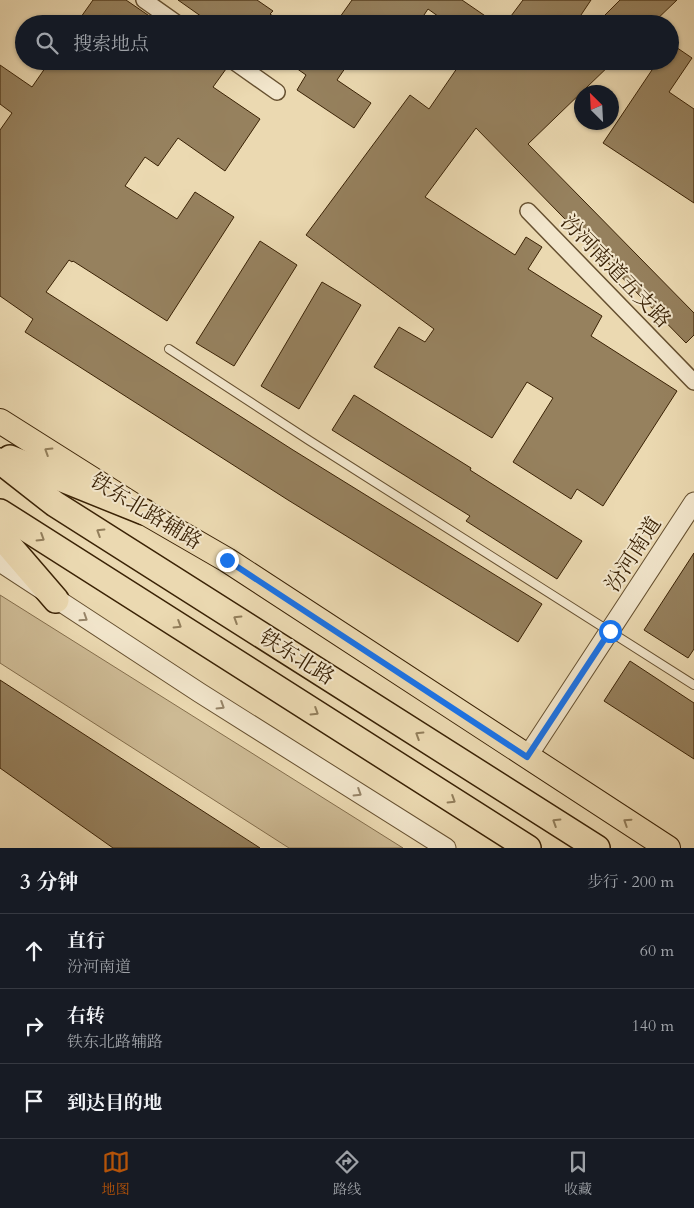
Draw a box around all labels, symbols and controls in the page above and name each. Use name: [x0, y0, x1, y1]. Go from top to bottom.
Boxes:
search box: [15, 15, 679, 70]
icon: search: [33, 29, 61, 57]
text: 搜索地点: [73, 31, 149, 57]
north arrow: [574, 85, 619, 130]
street label: 汾河南道五支路: [554, 208, 677, 334]
one-way arrow: [45, 448, 54, 458]
street label: 铁东北路辅路: [84, 467, 207, 556]
street label: 汾河南道: [598, 511, 668, 597]
one-way arrow: [96, 529, 106, 538]
one-way arrow: [36, 532, 45, 541]
route end: [216, 549, 239, 572]
one-way arrow: [78, 612, 88, 621]
one-way arrow: [234, 616, 243, 626]
one-way arrow: [173, 619, 182, 629]
route start: [599, 620, 622, 643]
street label: 铁东北路: [253, 623, 340, 692]
one-way arrow: [215, 700, 224, 710]
one-way arrow: [310, 706, 319, 716]
one-way arrow: [415, 731, 424, 741]
one-way arrow: [353, 786, 362, 796]
one-way arrow: [447, 793, 456, 803]
one-way arrow: [624, 818, 633, 828]
one-way arrow: [552, 819, 561, 828]
text: 3 分钟: [20, 868, 78, 897]
text: 步行 · 200 m: [587, 871, 674, 893]
text: 直行: [67, 928, 105, 954]
icon: ahead: [20, 937, 48, 965]
text: 60 m: [640, 940, 674, 962]
text: 汾河南道: [67, 956, 131, 978]
text: 右转: [67, 1003, 105, 1029]
icon: right: [20, 1012, 48, 1040]
text: 140 m: [632, 1015, 674, 1037]
text: 铁东北路辅路: [67, 1031, 163, 1053]
icon: arrive: [20, 1087, 48, 1115]
text: 到达目的地: [67, 1090, 162, 1116]
tab: 地图: [102, 1148, 130, 1199]
tab: 路线: [333, 1148, 361, 1199]
tab: 收藏: [564, 1148, 592, 1199]

